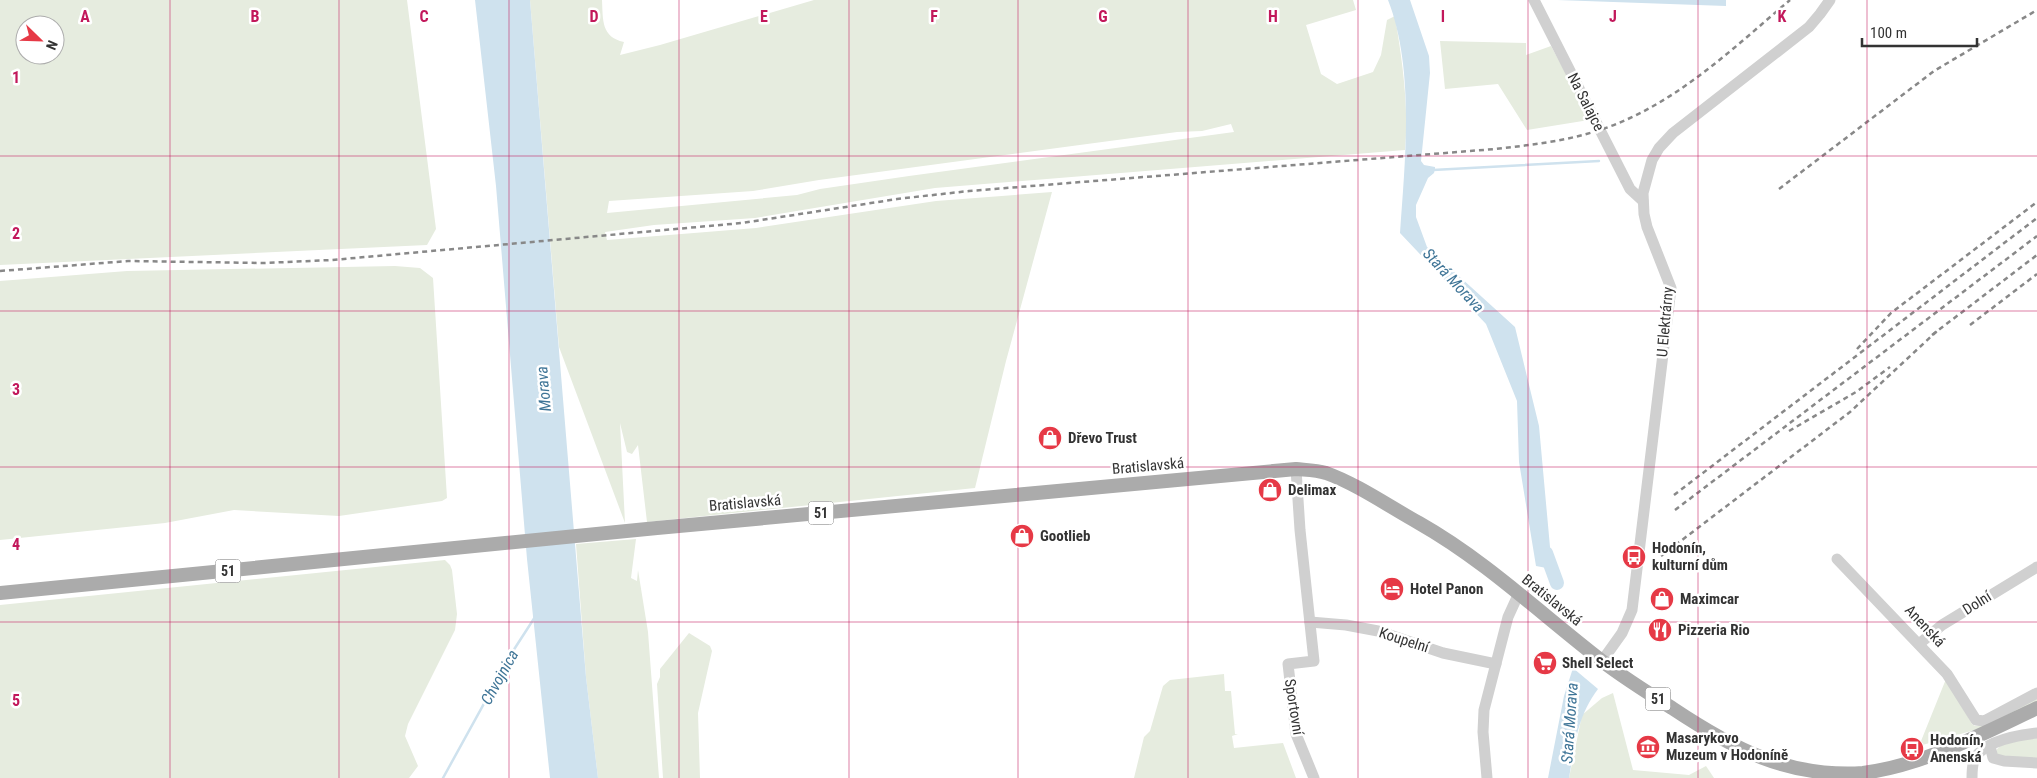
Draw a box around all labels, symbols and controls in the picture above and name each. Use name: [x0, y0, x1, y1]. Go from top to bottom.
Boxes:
text: A: [80, 7, 90, 26]
text: B: [251, 7, 260, 26]
text: C: [419, 7, 429, 26]
text: D: [589, 7, 599, 26]
text: E: [760, 7, 768, 26]
text: F: [930, 7, 938, 26]
text: G: [1098, 7, 1108, 26]
text: H: [1268, 7, 1278, 26]
text: I: [1441, 7, 1445, 26]
text: J: [1609, 7, 1617, 26]
text: K: [1778, 7, 1787, 26]
north arrow: [15, 15, 65, 65]
scale bar: [1862, 15, 1977, 47]
text: 100 m: [1870, 24, 1907, 42]
text: N: [43, 38, 61, 52]
text: 1: [12, 68, 20, 87]
street label: Na Salajce: [1564, 70, 1608, 134]
text: 2: [12, 224, 20, 243]
water label: Stará Morava: [1419, 244, 1488, 316]
street label: U Elektrárny: [1653, 286, 1677, 358]
water label: Morava: [532, 366, 555, 412]
text: 3: [12, 380, 20, 399]
shop icon: Dřevo Trust: [1037, 425, 1063, 451]
place label: Dřevo Trust: [1068, 429, 1137, 447]
street label: Bratislavská: [1111, 454, 1185, 478]
shop icon: Delimax: [1257, 477, 1283, 503]
place label: Delimax: [1288, 481, 1336, 499]
street label: Bratislavská: [708, 491, 782, 515]
road number: 51: [808, 502, 834, 524]
shop icon: Gootlieb: [1009, 523, 1035, 549]
place label: Gootlieb: [1040, 527, 1090, 545]
text: 4: [12, 535, 20, 554]
place label: Hodonín, kulturní dům: [1652, 539, 1728, 574]
bus stop icon: Hodonín, kulturní dům: [1621, 544, 1647, 570]
road number: 51: [216, 560, 240, 582]
street label: Bratislavská: [1518, 570, 1586, 630]
hotel icon: Hotel Panon: [1379, 576, 1405, 602]
place label: Hotel Panon: [1410, 580, 1483, 598]
shop icon: Maximcar: [1649, 586, 1675, 612]
street label: Dolní: [1959, 587, 1996, 619]
place label: Maximcar: [1680, 590, 1739, 608]
street label: Anenská: [1901, 601, 1949, 651]
restaurant icon: Pizzeria Rio: [1647, 617, 1673, 643]
place label: Pizzeria Rio: [1678, 621, 1750, 639]
street label: Koupelní: [1377, 623, 1433, 657]
water label: Chvojnica: [477, 647, 522, 708]
supermarket icon: Shell Select: [1532, 650, 1558, 676]
place label: Shell Select: [1562, 654, 1634, 672]
street label: Sportovní: [1281, 678, 1308, 738]
water label: Stará Morava: [1557, 682, 1582, 764]
road number: 51: [1646, 688, 1670, 711]
text: 5: [12, 691, 20, 710]
place label: Masarykovo Muzeum v Hodoníně: [1666, 729, 1788, 764]
place label: Hodonín, Anenská: [1930, 731, 1984, 766]
museum icon: Masarykovo Muzeum v Hodoníně: [1635, 734, 1661, 760]
bus stop icon: Hodonín, Anenská: [1899, 736, 1925, 762]

